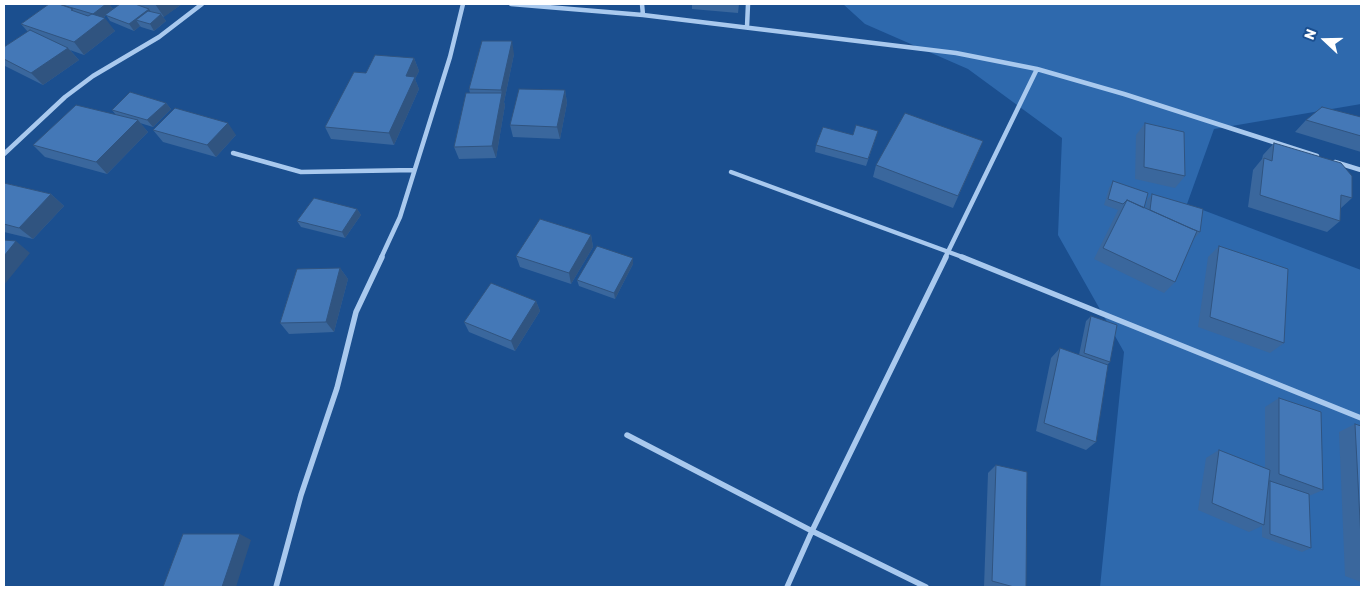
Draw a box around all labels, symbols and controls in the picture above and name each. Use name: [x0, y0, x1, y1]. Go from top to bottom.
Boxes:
north arrow: [1300, 15, 1350, 65]
text: N: [1301, 27, 1320, 42]

